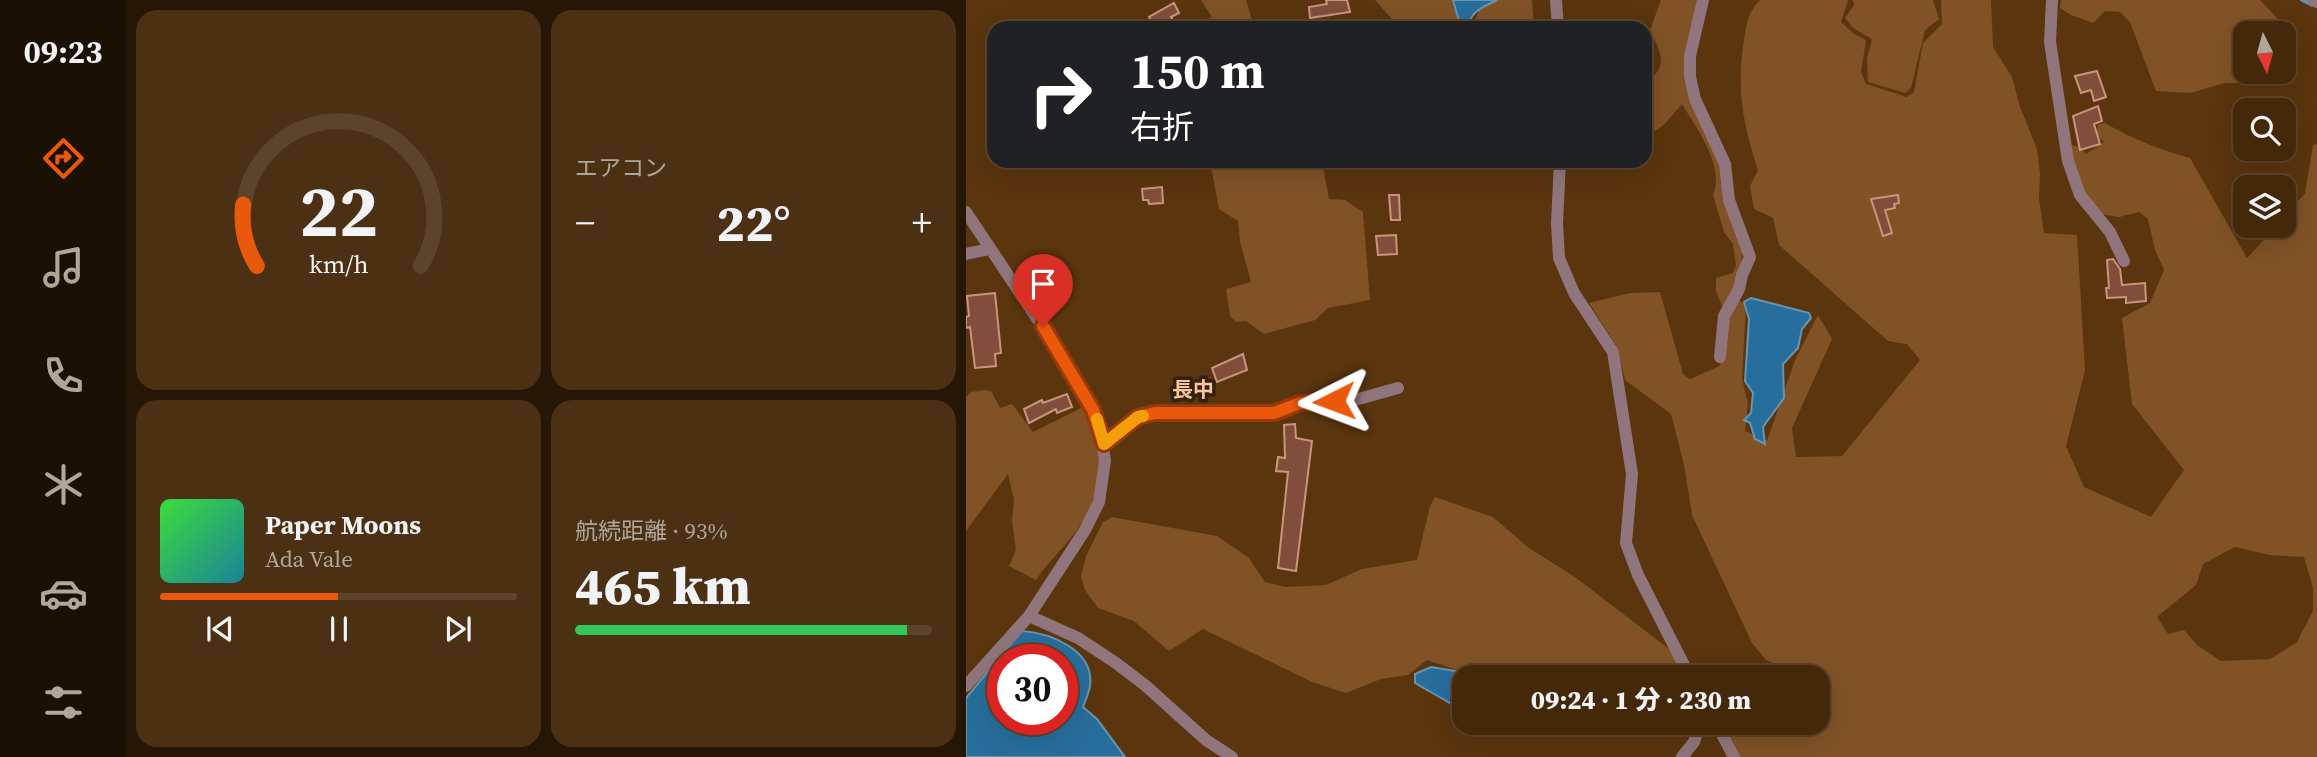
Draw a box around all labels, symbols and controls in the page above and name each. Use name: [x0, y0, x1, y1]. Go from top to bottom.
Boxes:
north arrow: [2233, 21, 2296, 84]
map controls: [2233, 21, 2296, 238]
text: 09:23: [24, 30, 102, 74]
text: 150 m: [1130, 37, 1265, 104]
icon: right: [1015, 49, 1106, 140]
button: search: [2233, 98, 2296, 161]
text: 右折: [1130, 105, 1194, 149]
icon: directions: [39, 134, 88, 183]
text: エアコン: [575, 152, 667, 184]
text: 22: [299, 161, 378, 260]
button: layers: [2233, 175, 2296, 238]
text: 22°: [716, 187, 791, 258]
text: −: [575, 197, 595, 249]
text: +: [912, 197, 932, 249]
icon: music: [39, 243, 88, 292]
text: km/h: [309, 247, 368, 281]
pin: [1013, 254, 1073, 326]
icon: arrive: [1024, 265, 1062, 303]
icon: phone: [39, 351, 88, 400]
position arrow: [1297, 364, 1371, 438]
district label: 長中: [1172, 375, 1214, 404]
icon: climate: [39, 460, 88, 509]
text: Paper Moons: [265, 507, 421, 543]
text: 航続距離 · 93%: [575, 515, 728, 547]
text: Ada Vale: [265, 543, 353, 575]
text: 465 km: [575, 550, 751, 621]
icon: car: [39, 569, 88, 618]
icon: previous: [201, 610, 239, 648]
icon: pause: [320, 610, 358, 648]
icon: next: [439, 610, 477, 648]
speed limit sign: 30: [987, 644, 1078, 735]
icon: filters: [39, 678, 88, 727]
text: 09:24 · 1 分 · 230 m: [1531, 682, 1751, 718]

